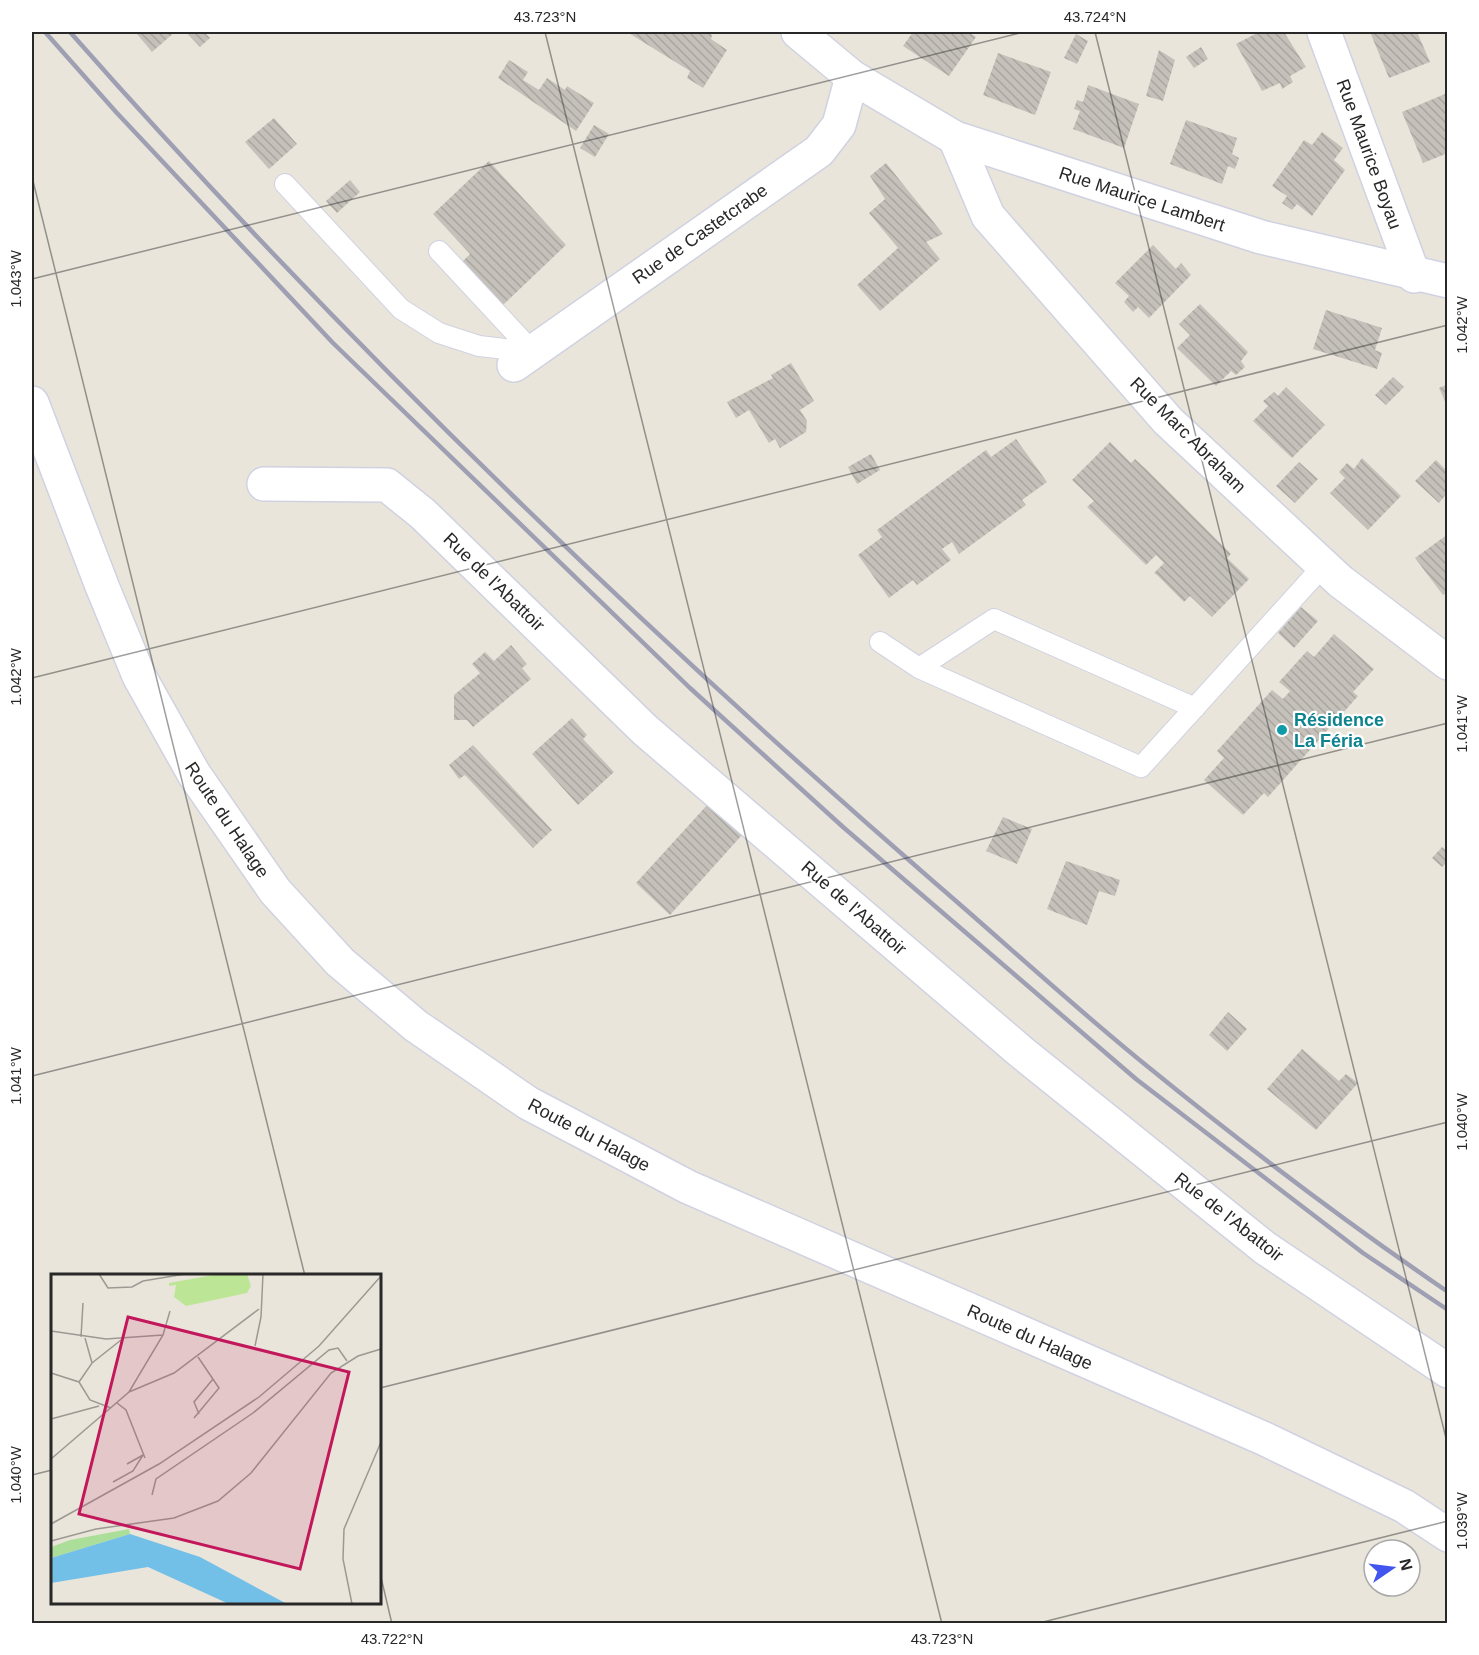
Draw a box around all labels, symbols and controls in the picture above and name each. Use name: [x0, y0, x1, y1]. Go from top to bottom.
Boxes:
text: 43.723°N: [514, 8, 576, 25]
text: 43.724°N: [1064, 8, 1126, 25]
street label: Rue Maurice Boyau: [1333, 76, 1405, 232]
street label: Rue Maurice Lambert: [1057, 163, 1227, 235]
street label: Rue de Castetcrabe: [629, 180, 771, 288]
text: 1.043°W: [7, 249, 24, 308]
text: 1.042°W: [1453, 295, 1470, 354]
street label: Rue Marc Abraham: [1126, 373, 1250, 497]
street label: Rue de l'Abattoir: [439, 529, 549, 635]
text: 1.042°W: [7, 647, 24, 706]
text: 1.041°W: [1453, 694, 1470, 753]
place label: Résidence La Féria: [1294, 710, 1384, 751]
marker: Résidence La Féria: [1275, 723, 1289, 737]
street label: Route du Halage: [181, 758, 273, 882]
street label: Rue de l'Abattoir: [797, 857, 911, 959]
text: 1.041°W: [7, 1046, 24, 1105]
text: 1.040°W: [1453, 1092, 1470, 1151]
street label: Route du Halage: [525, 1094, 653, 1176]
street label: Rue de l'Abattoir: [1171, 1168, 1287, 1266]
inset map: [51, 1274, 381, 1604]
street label: Route du Halage: [964, 1300, 1096, 1374]
text: 1.040°W: [7, 1445, 24, 1504]
text: 1.039°W: [1453, 1491, 1470, 1550]
north arrow: [1362, 1538, 1422, 1598]
text: N: [1396, 1557, 1416, 1572]
text: 43.722°N: [361, 1630, 423, 1647]
text: 43.723°N: [911, 1630, 973, 1647]

